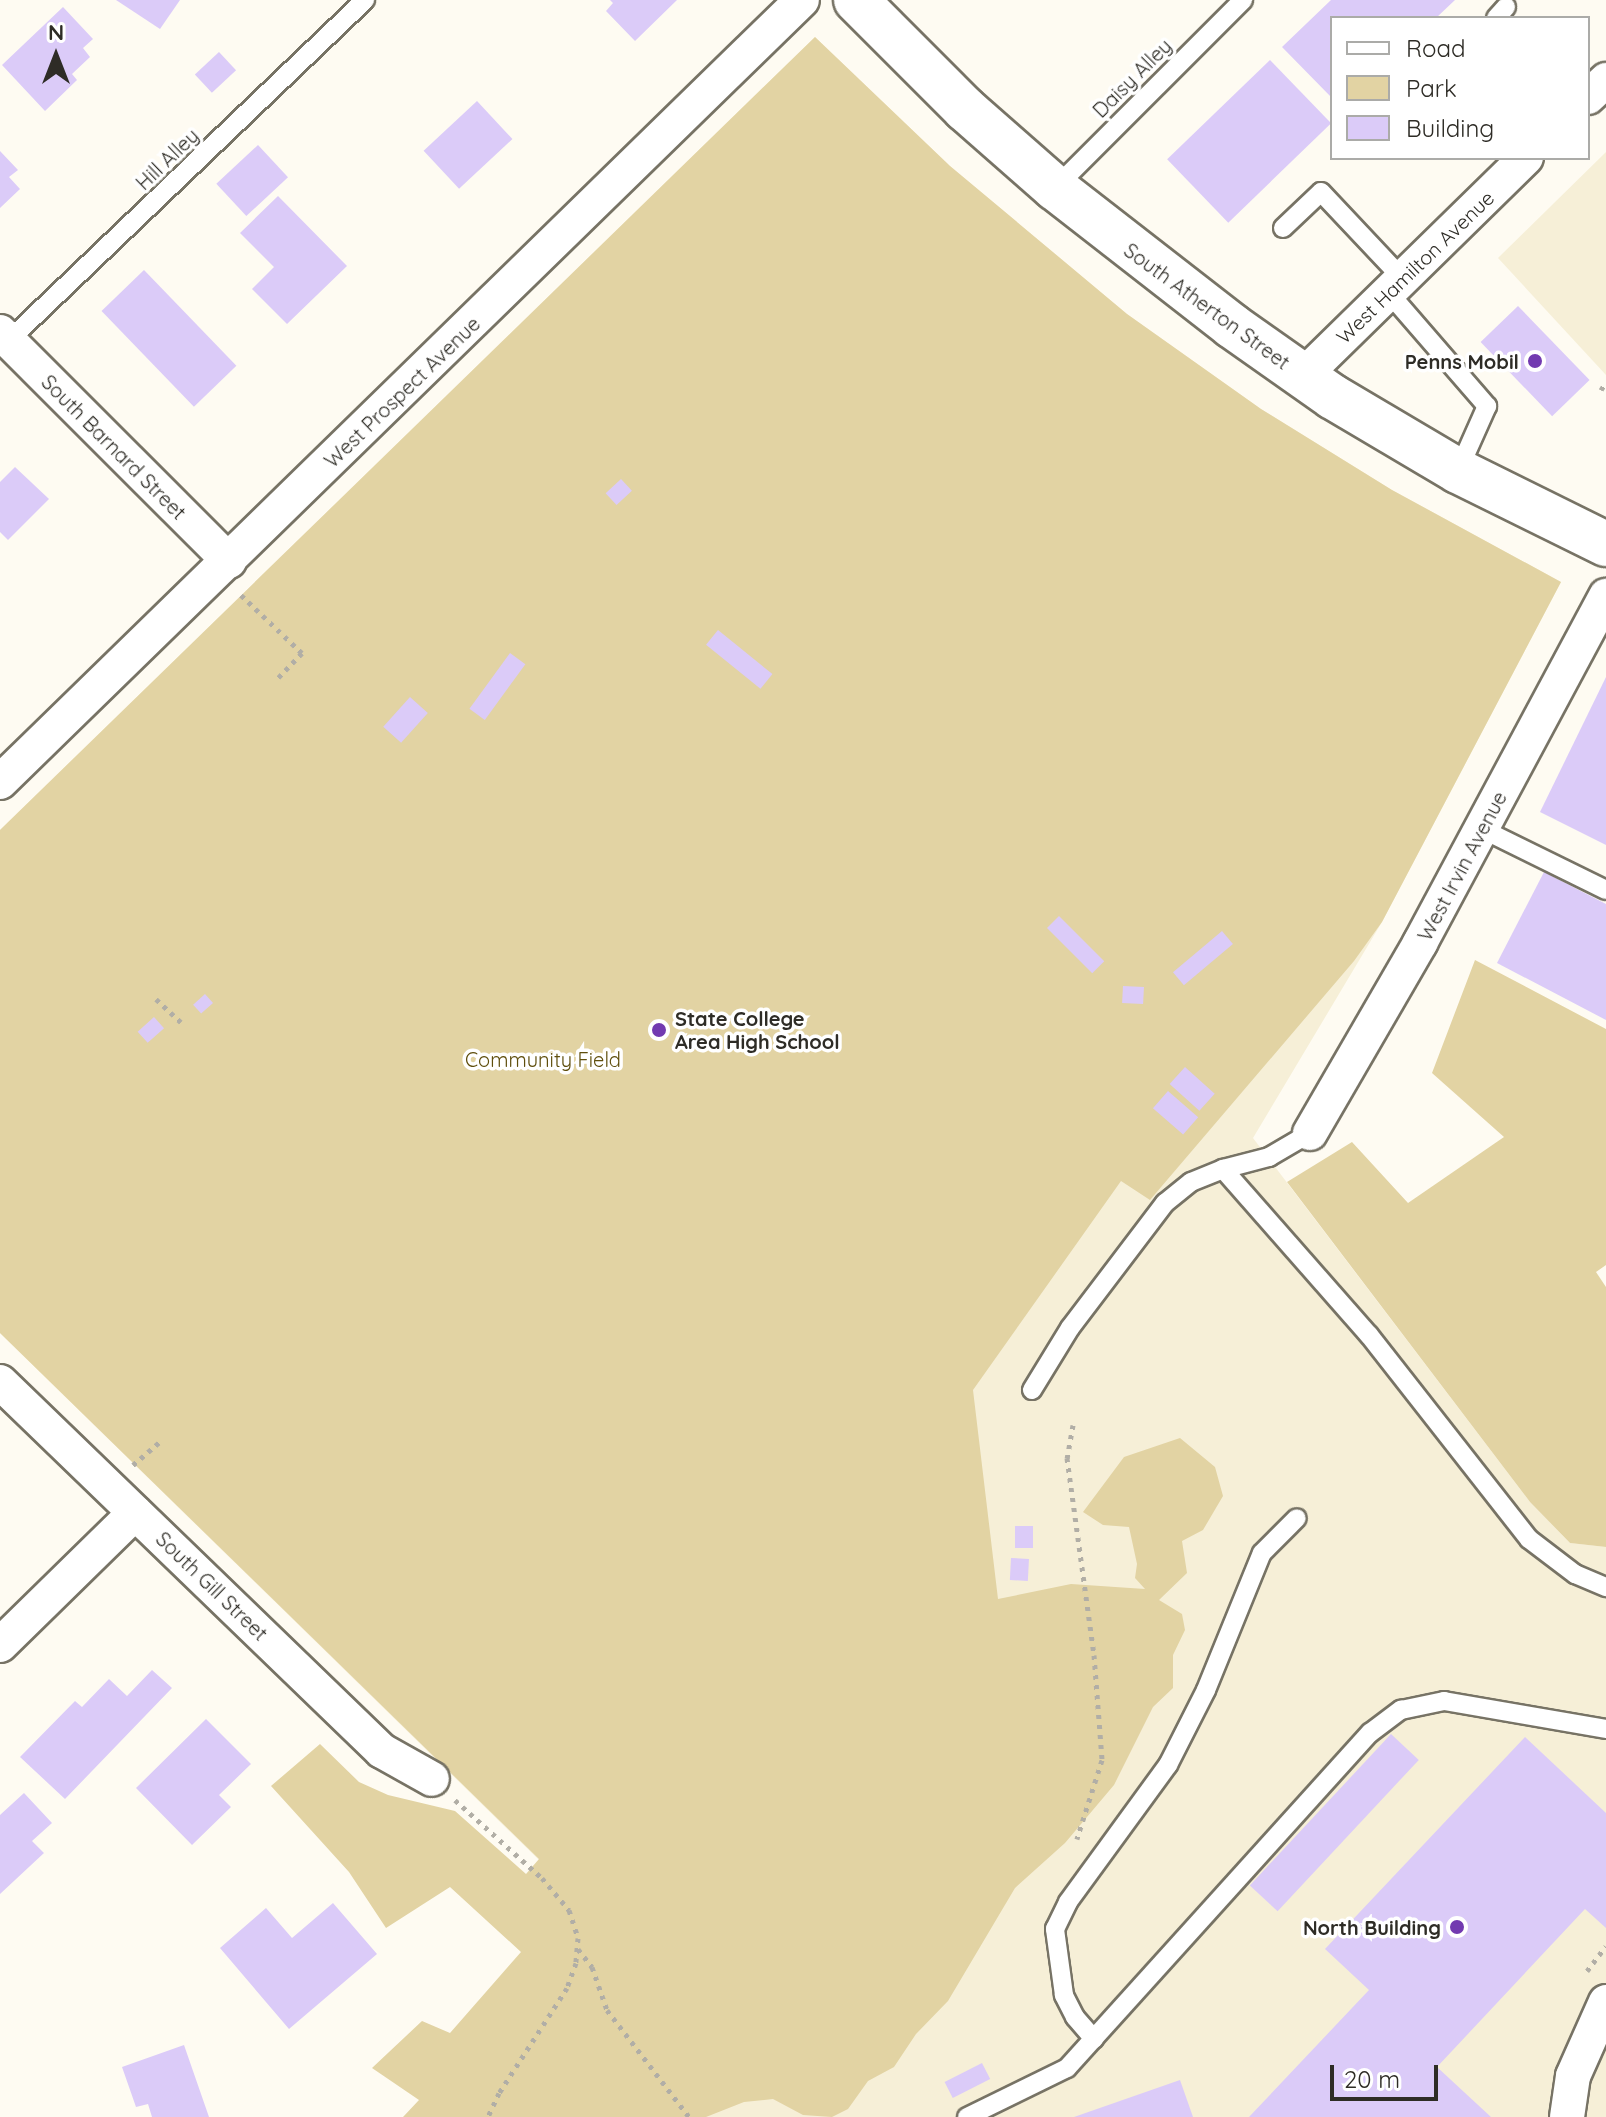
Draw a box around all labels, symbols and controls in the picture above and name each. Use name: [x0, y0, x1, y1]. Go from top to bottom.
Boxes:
north arrow: [16, 16, 96, 96]
legend: [1330, 16, 1590, 160]
text: N: [48, 18, 64, 46]
text: Road: [1406, 33, 1466, 63]
street label: Daisy Alley: [1088, 34, 1176, 122]
text: Park: [1406, 73, 1457, 103]
text: Building: [1406, 113, 1494, 143]
street label: Hill Alley: [131, 123, 203, 195]
street label: West Hamilton Avenue: [1331, 186, 1499, 348]
street label: South Atherton Street: [1120, 238, 1294, 374]
street label: West Prospect Avenue: [319, 311, 485, 473]
place label: Penns Mobil: [1405, 349, 1519, 373]
marker: Penns Mobil: [1526, 352, 1544, 370]
street label: South Barnard Street: [37, 370, 191, 524]
street label: West Irvin Avenue: [1412, 787, 1512, 945]
place label: State College Area High School: [675, 1006, 840, 1053]
marker: State College Area High School: [650, 1021, 668, 1039]
park label: Community Field: [465, 1047, 621, 1071]
street label: South Gill Street: [151, 1527, 273, 1645]
place label: North Building: [1303, 1915, 1441, 1939]
marker: North Building: [1448, 1918, 1466, 1936]
scale bar: [1334, 2049, 1442, 2099]
text: 20 m: [1344, 2064, 1400, 2094]

